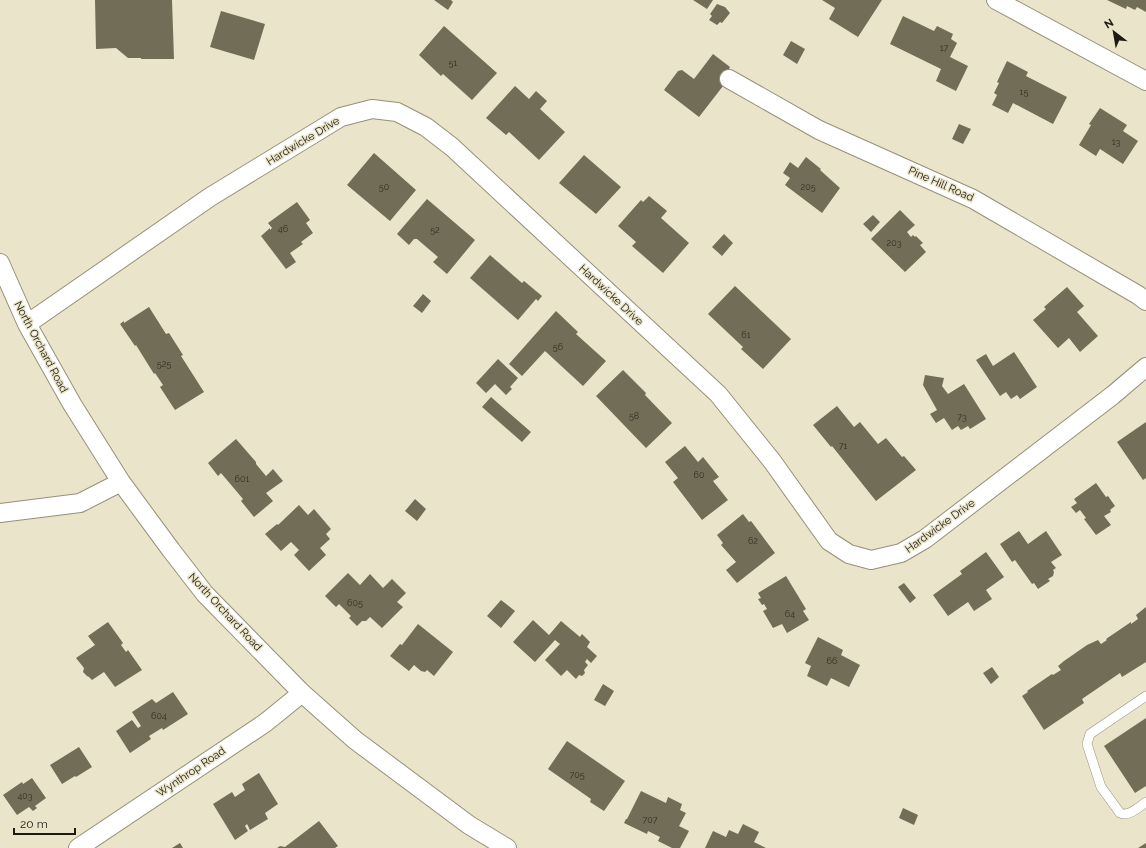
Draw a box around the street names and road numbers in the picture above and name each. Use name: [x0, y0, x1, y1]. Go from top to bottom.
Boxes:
street label: Hardwicke Drive: [264, 114, 342, 168]
street label: Pine Hill Road: [906, 164, 976, 204]
street label: Hardwicke Drive: [576, 262, 646, 328]
street label: North Orchard Road: [11, 299, 71, 395]
street label: Hardwicke Drive: [903, 496, 978, 556]
street label: North Orchard Road: [186, 570, 265, 654]
street label: Wynthrop Road: [154, 744, 228, 800]

